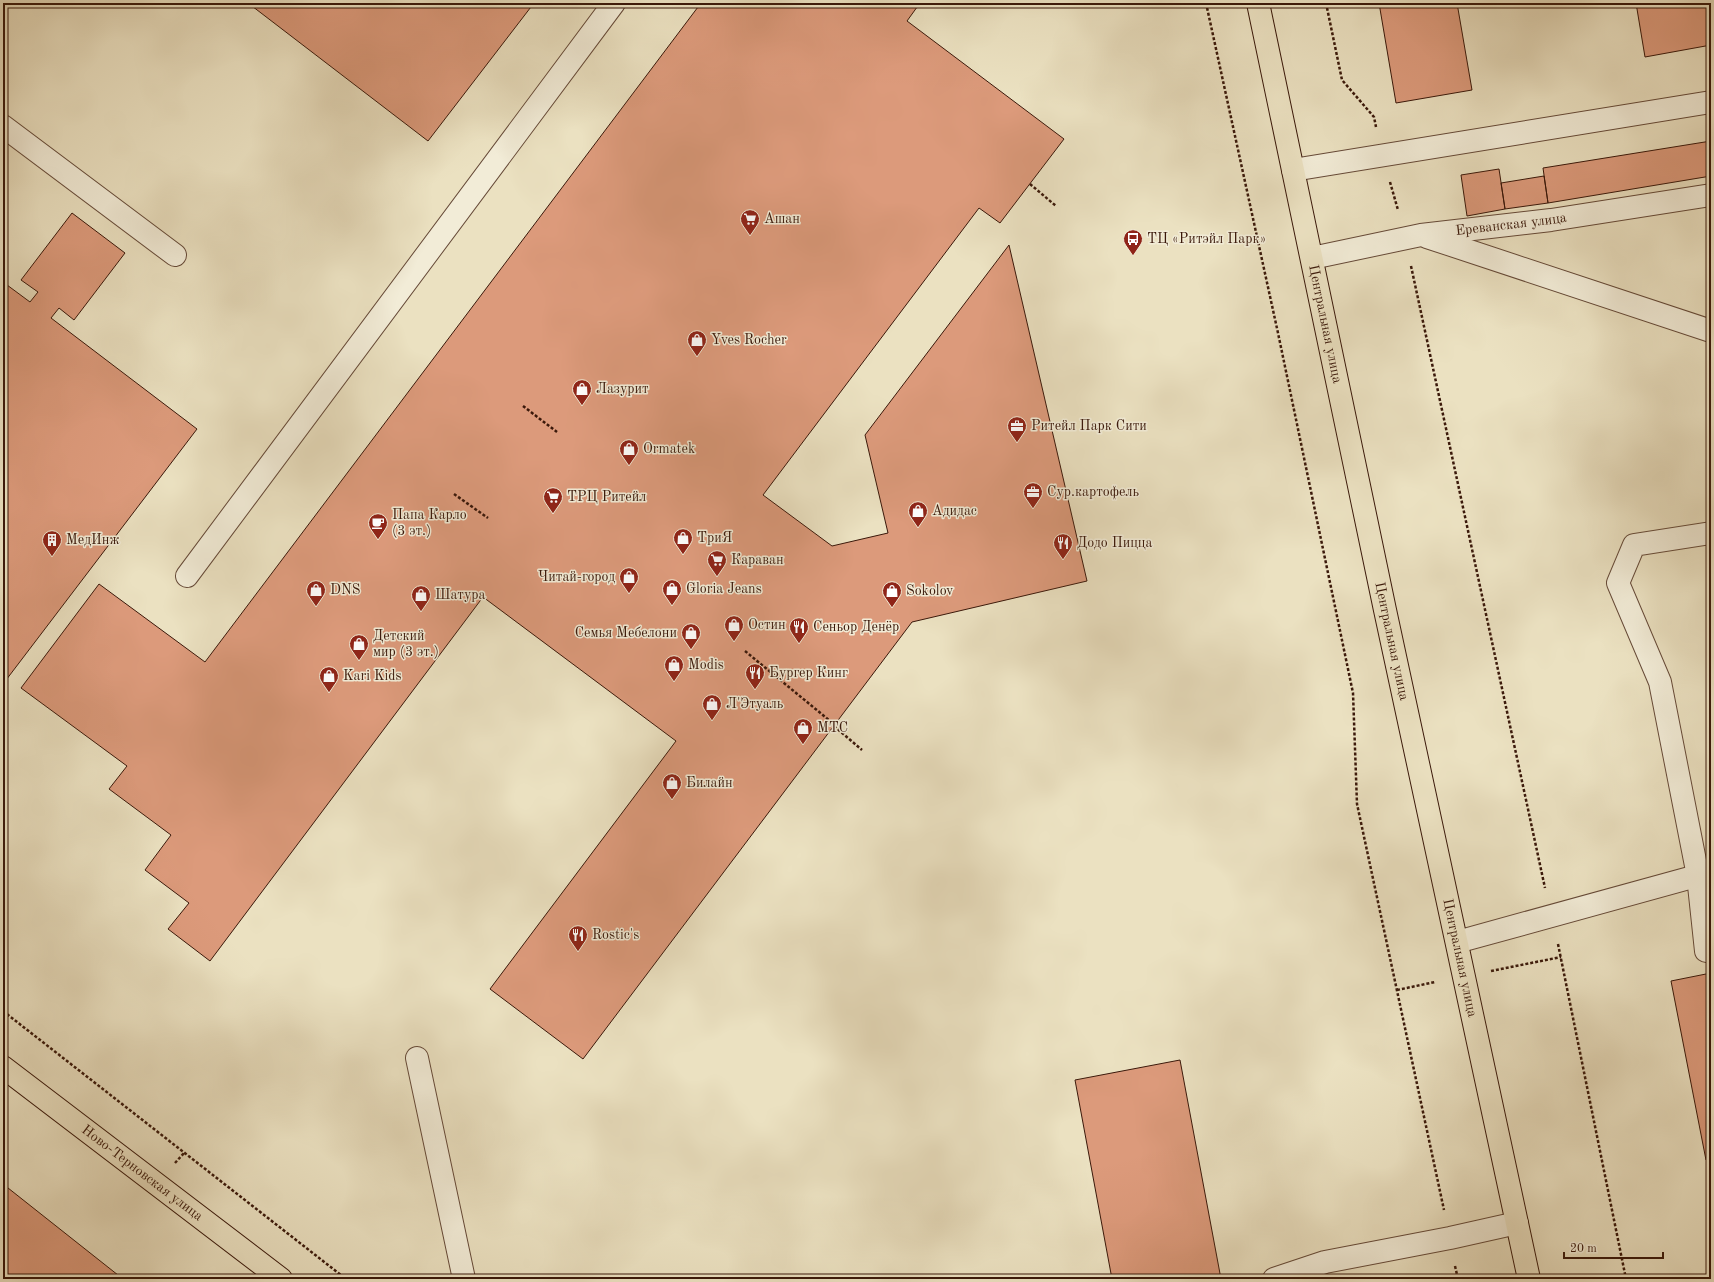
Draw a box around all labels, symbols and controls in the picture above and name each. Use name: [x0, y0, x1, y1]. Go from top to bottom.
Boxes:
supermarket icon: Ашан: [739, 208, 761, 236]
street label: Ереванская улица: [1455, 211, 1568, 238]
place label: Ашан: [764, 212, 800, 226]
bus stop icon: ТЦ «Ритэйл Парк»: [1122, 228, 1144, 256]
place label: ТЦ «Ритэйл Парк»: [1147, 232, 1266, 246]
street label: Центральная улица: [1306, 264, 1344, 385]
shop icon: Yves Rocher: [686, 329, 708, 357]
place label: Yves Rocher: [711, 333, 787, 347]
shop icon: Лазурит: [571, 378, 593, 406]
place label: Лазурит: [596, 382, 649, 396]
office icon: Ритейл Парк Сити: [1006, 415, 1028, 443]
place label: Ритейл Парк Сити: [1031, 419, 1147, 433]
shop icon: Ormatek: [618, 438, 640, 466]
place label: Ormatek: [643, 442, 695, 456]
office icon: Сур.картофель: [1022, 481, 1044, 509]
place label: Сур.картофель: [1047, 485, 1140, 500]
supermarket icon: ТРЦ Ритейл: [542, 486, 564, 514]
place label: ТРЦ Ритейл: [567, 490, 646, 504]
shop icon: Адидас: [907, 500, 929, 528]
place label: Адидас: [932, 504, 977, 518]
place label: Папа Карло (3 эт.): [392, 508, 467, 538]
cafe icon: Папа Карло (3 эт.): [367, 512, 389, 540]
shop icon: ТриЯ: [672, 527, 694, 555]
building icon: МедИнж: [41, 529, 63, 557]
place label: ТриЯ: [697, 531, 732, 545]
restaurant icon: Додо Пицца: [1052, 532, 1074, 560]
place label: МедИнж: [66, 533, 120, 547]
place label: Додо Пицца: [1077, 536, 1153, 550]
supermarket icon: Караван: [706, 549, 728, 577]
place label: Караван: [731, 553, 784, 567]
shop icon: Читай-город: [618, 566, 640, 594]
place label: Читай-город: [538, 570, 615, 584]
shop icon: Gloria Jeans: [661, 578, 683, 606]
shop icon: DNS: [305, 579, 327, 607]
shop icon: Sokolov: [881, 580, 903, 608]
street label: Центральная улица: [1372, 581, 1411, 702]
place label: Gloria Jeans: [686, 582, 762, 596]
place label: DNS: [330, 583, 360, 597]
shop icon: Шатура: [410, 584, 432, 612]
place label: Sokolov: [906, 584, 954, 598]
place label: Шатура: [435, 588, 486, 602]
shop icon: Остин: [723, 614, 745, 642]
restaurant icon: Сеньор Денёр: [788, 616, 810, 644]
place label: Остин: [748, 618, 786, 632]
place label: Сеньор Денёр: [813, 620, 899, 634]
shop icon: Семья Мебелони: [680, 622, 702, 650]
place label: Семья Мебелони: [575, 626, 677, 640]
place label: Детский мир (3 эт.): [373, 629, 439, 659]
shop icon: Детский мир (3 эт.): [348, 633, 370, 661]
shop icon: Modis: [663, 654, 685, 682]
place label: Modis: [688, 658, 724, 672]
restaurant icon: Бургер Кинг: [744, 662, 766, 690]
shop icon: Kari Kids: [318, 665, 340, 693]
place label: Бургер Кинг: [769, 666, 848, 680]
place label: Kari Kids: [343, 669, 402, 683]
shop icon: Л'Этуаль: [701, 693, 723, 721]
place label: Л'Этуаль: [726, 697, 784, 711]
shop icon: МТС: [792, 717, 814, 745]
place label: МТС: [817, 721, 848, 735]
shop icon: Билайн: [661, 772, 683, 800]
place label: Билайн: [686, 776, 733, 790]
street label: Центральная улица: [1440, 897, 1479, 1018]
restaurant icon: Rostic's: [567, 924, 589, 952]
place label: Rostic's: [592, 928, 639, 942]
street label: Ново-Терновская улица: [79, 1123, 205, 1224]
scale bar: [1564, 1234, 1663, 1260]
text: 20 m: [1570, 1243, 1597, 1255]

